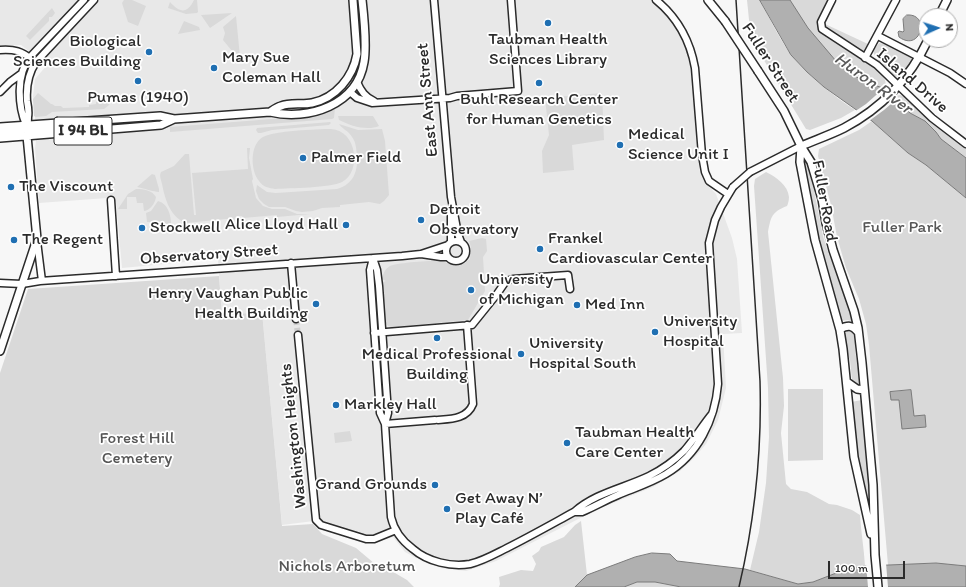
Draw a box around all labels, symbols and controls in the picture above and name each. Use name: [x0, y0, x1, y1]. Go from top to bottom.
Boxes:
north arrow: [918, 8, 958, 48]
marker: Taubman Health Sciences Library: [543, 18, 553, 28]
street label: Fuller Street: [737, 19, 803, 107]
text: N: [943, 23, 956, 31]
place label: Taubman Health Sciences Library: [488, 30, 608, 70]
place label: Biological Sciences Building: [13, 32, 141, 72]
street label: East Ann Street: [413, 42, 443, 158]
street label: Island Drive: [872, 44, 952, 118]
marker: Biological Sciences Building: [144, 47, 154, 57]
place label: Mary Sue Coleman Hall: [222, 48, 321, 88]
water label: Huron River: [830, 48, 916, 120]
marker: Mary Sue Coleman Hall: [209, 63, 219, 73]
marker: Pumas (1940): [133, 76, 143, 86]
marker: Buhl Research Center for Human Genetics: [534, 78, 544, 88]
place label: Pumas (1940): [87, 88, 189, 108]
place label: Buhl Research Center for Human Genetics: [460, 90, 618, 130]
road number: I 94 BL: [54, 117, 112, 145]
place label: Medical Science Unit I: [628, 125, 729, 165]
marker: Medical Science Unit I: [615, 140, 625, 150]
place label: Palmer Field: [311, 148, 401, 168]
marker: Palmer Field: [298, 153, 308, 163]
street label: Fuller Road: [807, 158, 841, 244]
place label: The Viscount: [19, 177, 113, 197]
marker: The Viscount: [6, 182, 16, 192]
place label: Detroit Observatory: [429, 200, 519, 240]
place label: Alice Lloyd Hall: [225, 215, 338, 235]
marker: Detroit Observatory: [416, 215, 426, 225]
place label: Stockwell: [150, 218, 220, 238]
park label: Fuller Park: [862, 218, 942, 238]
marker: Alice Lloyd Hall: [341, 220, 351, 230]
marker: Stockwell: [137, 223, 147, 233]
place label: Frankel Cardiovascular Center: [548, 229, 712, 269]
place label: The Regent: [22, 230, 103, 250]
marker: The Regent: [9, 235, 19, 245]
street label: Observatory Street: [139, 240, 279, 270]
marker: Frankel Cardiovascular Center: [535, 244, 545, 254]
place label: University of Michigan: [479, 270, 564, 310]
place label: Henry Vaughan Public Health Building: [148, 284, 308, 324]
marker: University of Michigan: [466, 285, 476, 295]
place label: Med Inn: [585, 295, 645, 315]
marker: Henry Vaughan Public Health Building: [311, 299, 321, 309]
marker: Med Inn: [572, 300, 582, 310]
place label: University Hospital: [663, 312, 737, 352]
marker: University Hospital: [650, 327, 660, 337]
marker: Medical Professional Building: [432, 333, 442, 343]
place label: University Hospital South: [529, 334, 636, 374]
place label: Medical Professional Building: [362, 345, 512, 385]
marker: University Hospital South: [516, 349, 526, 359]
street label: Washington Heights: [276, 362, 312, 510]
place label: Markley Hall: [344, 395, 437, 415]
marker: Markley Hall: [331, 400, 341, 410]
place label: Taubman Health Care Center: [575, 423, 694, 463]
park label: Forest Hill Cemetery: [99, 429, 175, 469]
marker: Taubman Health Care Center: [562, 438, 572, 448]
place label: Grand Grounds: [315, 475, 427, 495]
marker: Grand Grounds: [430, 480, 440, 490]
place label: Get Away N’ Play Café: [455, 489, 543, 529]
marker: Get Away N’ Play Café: [442, 504, 452, 514]
scale bar: [830, 553, 907, 579]
park label: Nichols Arboretum: [279, 557, 415, 577]
text: 100 m: [835, 561, 868, 575]

